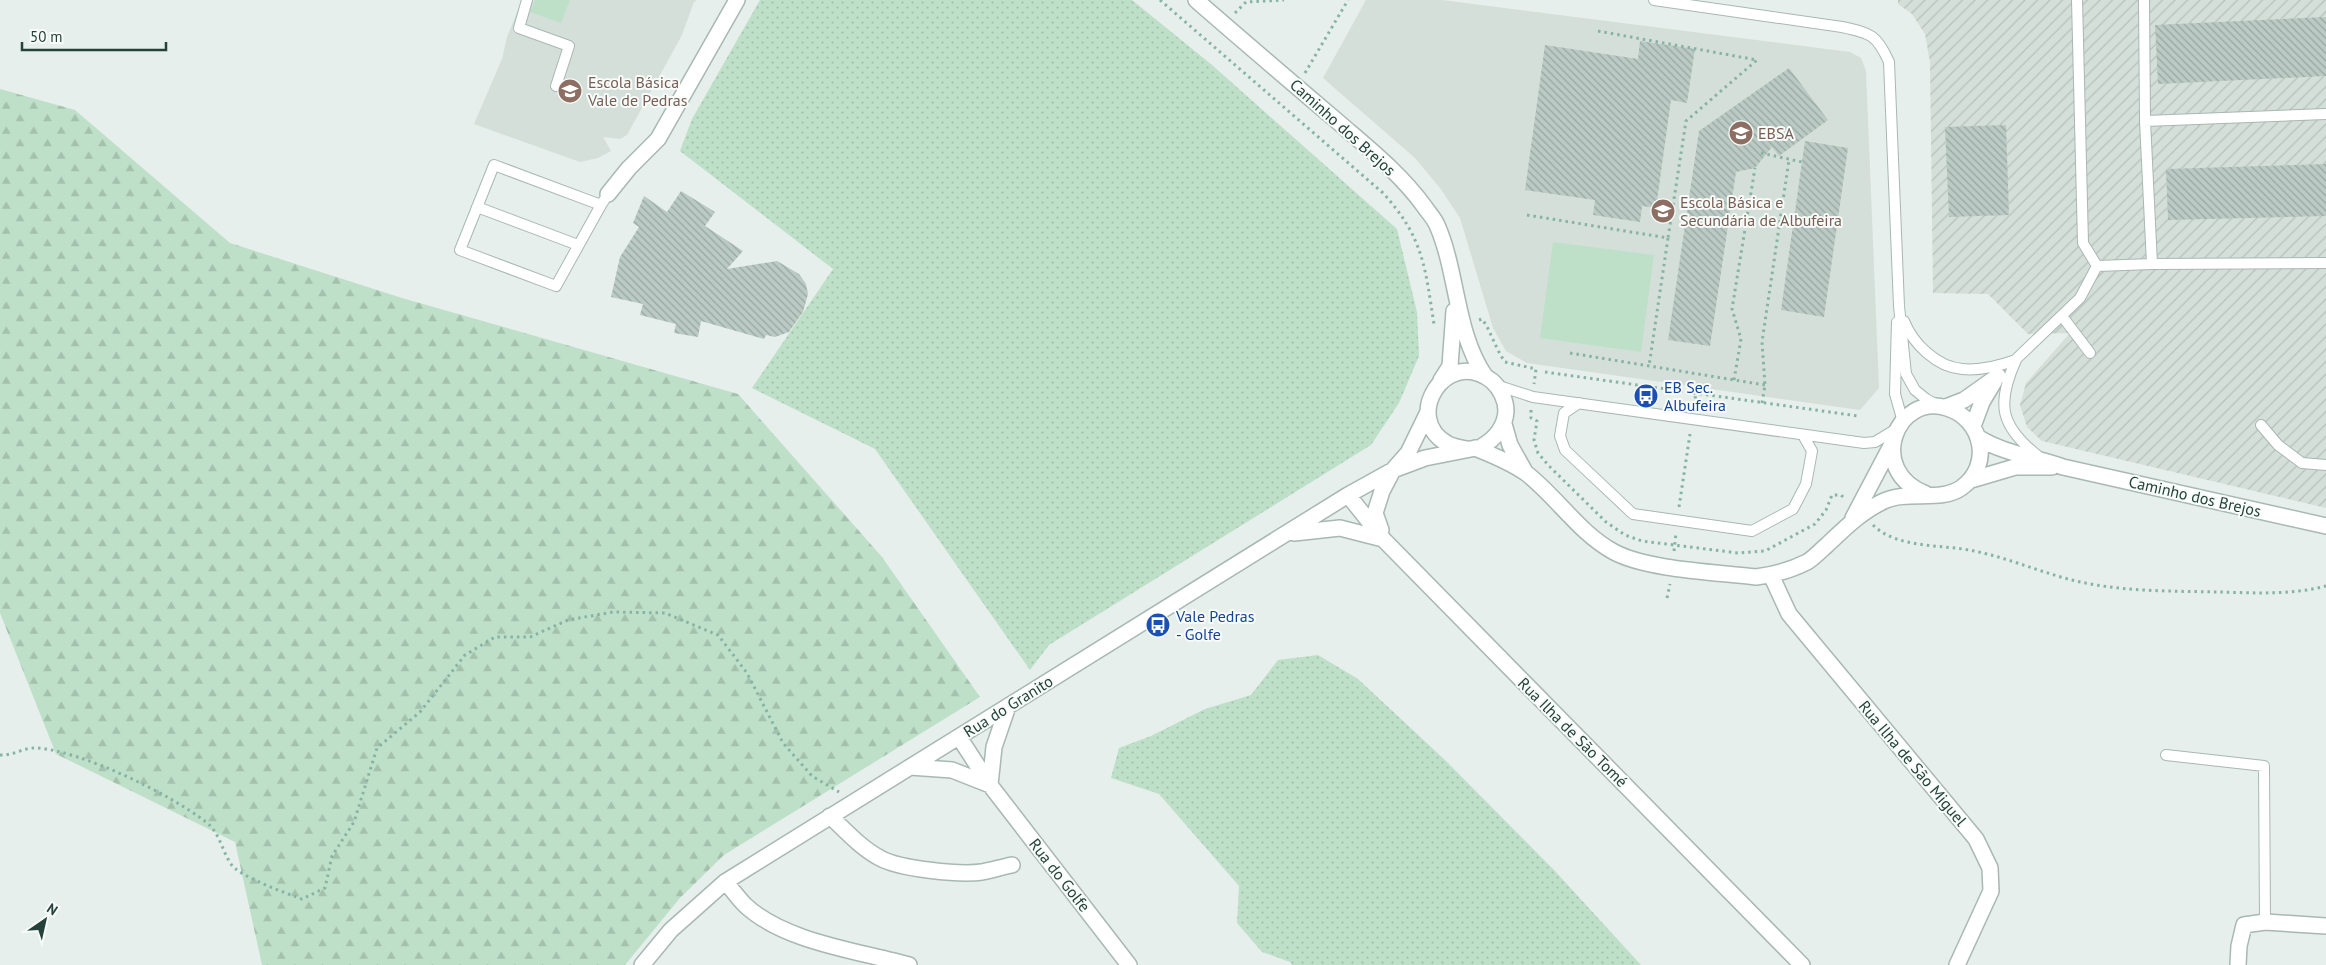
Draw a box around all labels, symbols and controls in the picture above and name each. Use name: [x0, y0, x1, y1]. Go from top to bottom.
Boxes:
scale bar: [22, 20, 166, 52]
text: 50 m: [30, 27, 63, 46]
place label: Escola Básica Vale de Pedras: [587, 72, 688, 110]
street label: Caminho dos Brejos: [1286, 74, 1400, 180]
school or university icon: Escola Básica Vale de Pedras: [557, 78, 583, 104]
school or university icon: EBSA: [1728, 120, 1754, 146]
place label: EBSA: [1758, 123, 1794, 143]
place label: Escola Básica e Secundária de Albufeira: [1680, 192, 1842, 230]
school or university icon: Escola Básica e Secundária de Albufeira: [1650, 198, 1676, 224]
place label: EB Sec. Albufeira: [1664, 377, 1726, 415]
bus stop icon: EB Sec. Albufeira: [1633, 383, 1659, 409]
street label: Caminho dos Brejos: [2127, 471, 2263, 521]
place label: Vale Pedras - Golfe: [1175, 606, 1255, 644]
bus stop icon: Vale Pedras - Golfe: [1145, 612, 1171, 638]
street label: Rua do Granito: [960, 671, 1056, 741]
street label: Rua Ilha de São Tomé: [1514, 673, 1632, 791]
street label: Rua Ilha de São Miguel: [1855, 696, 1972, 830]
street label: Rua do Golfe: [1025, 834, 1095, 916]
north arrow: [20, 895, 70, 945]
text: N: [43, 899, 61, 919]

